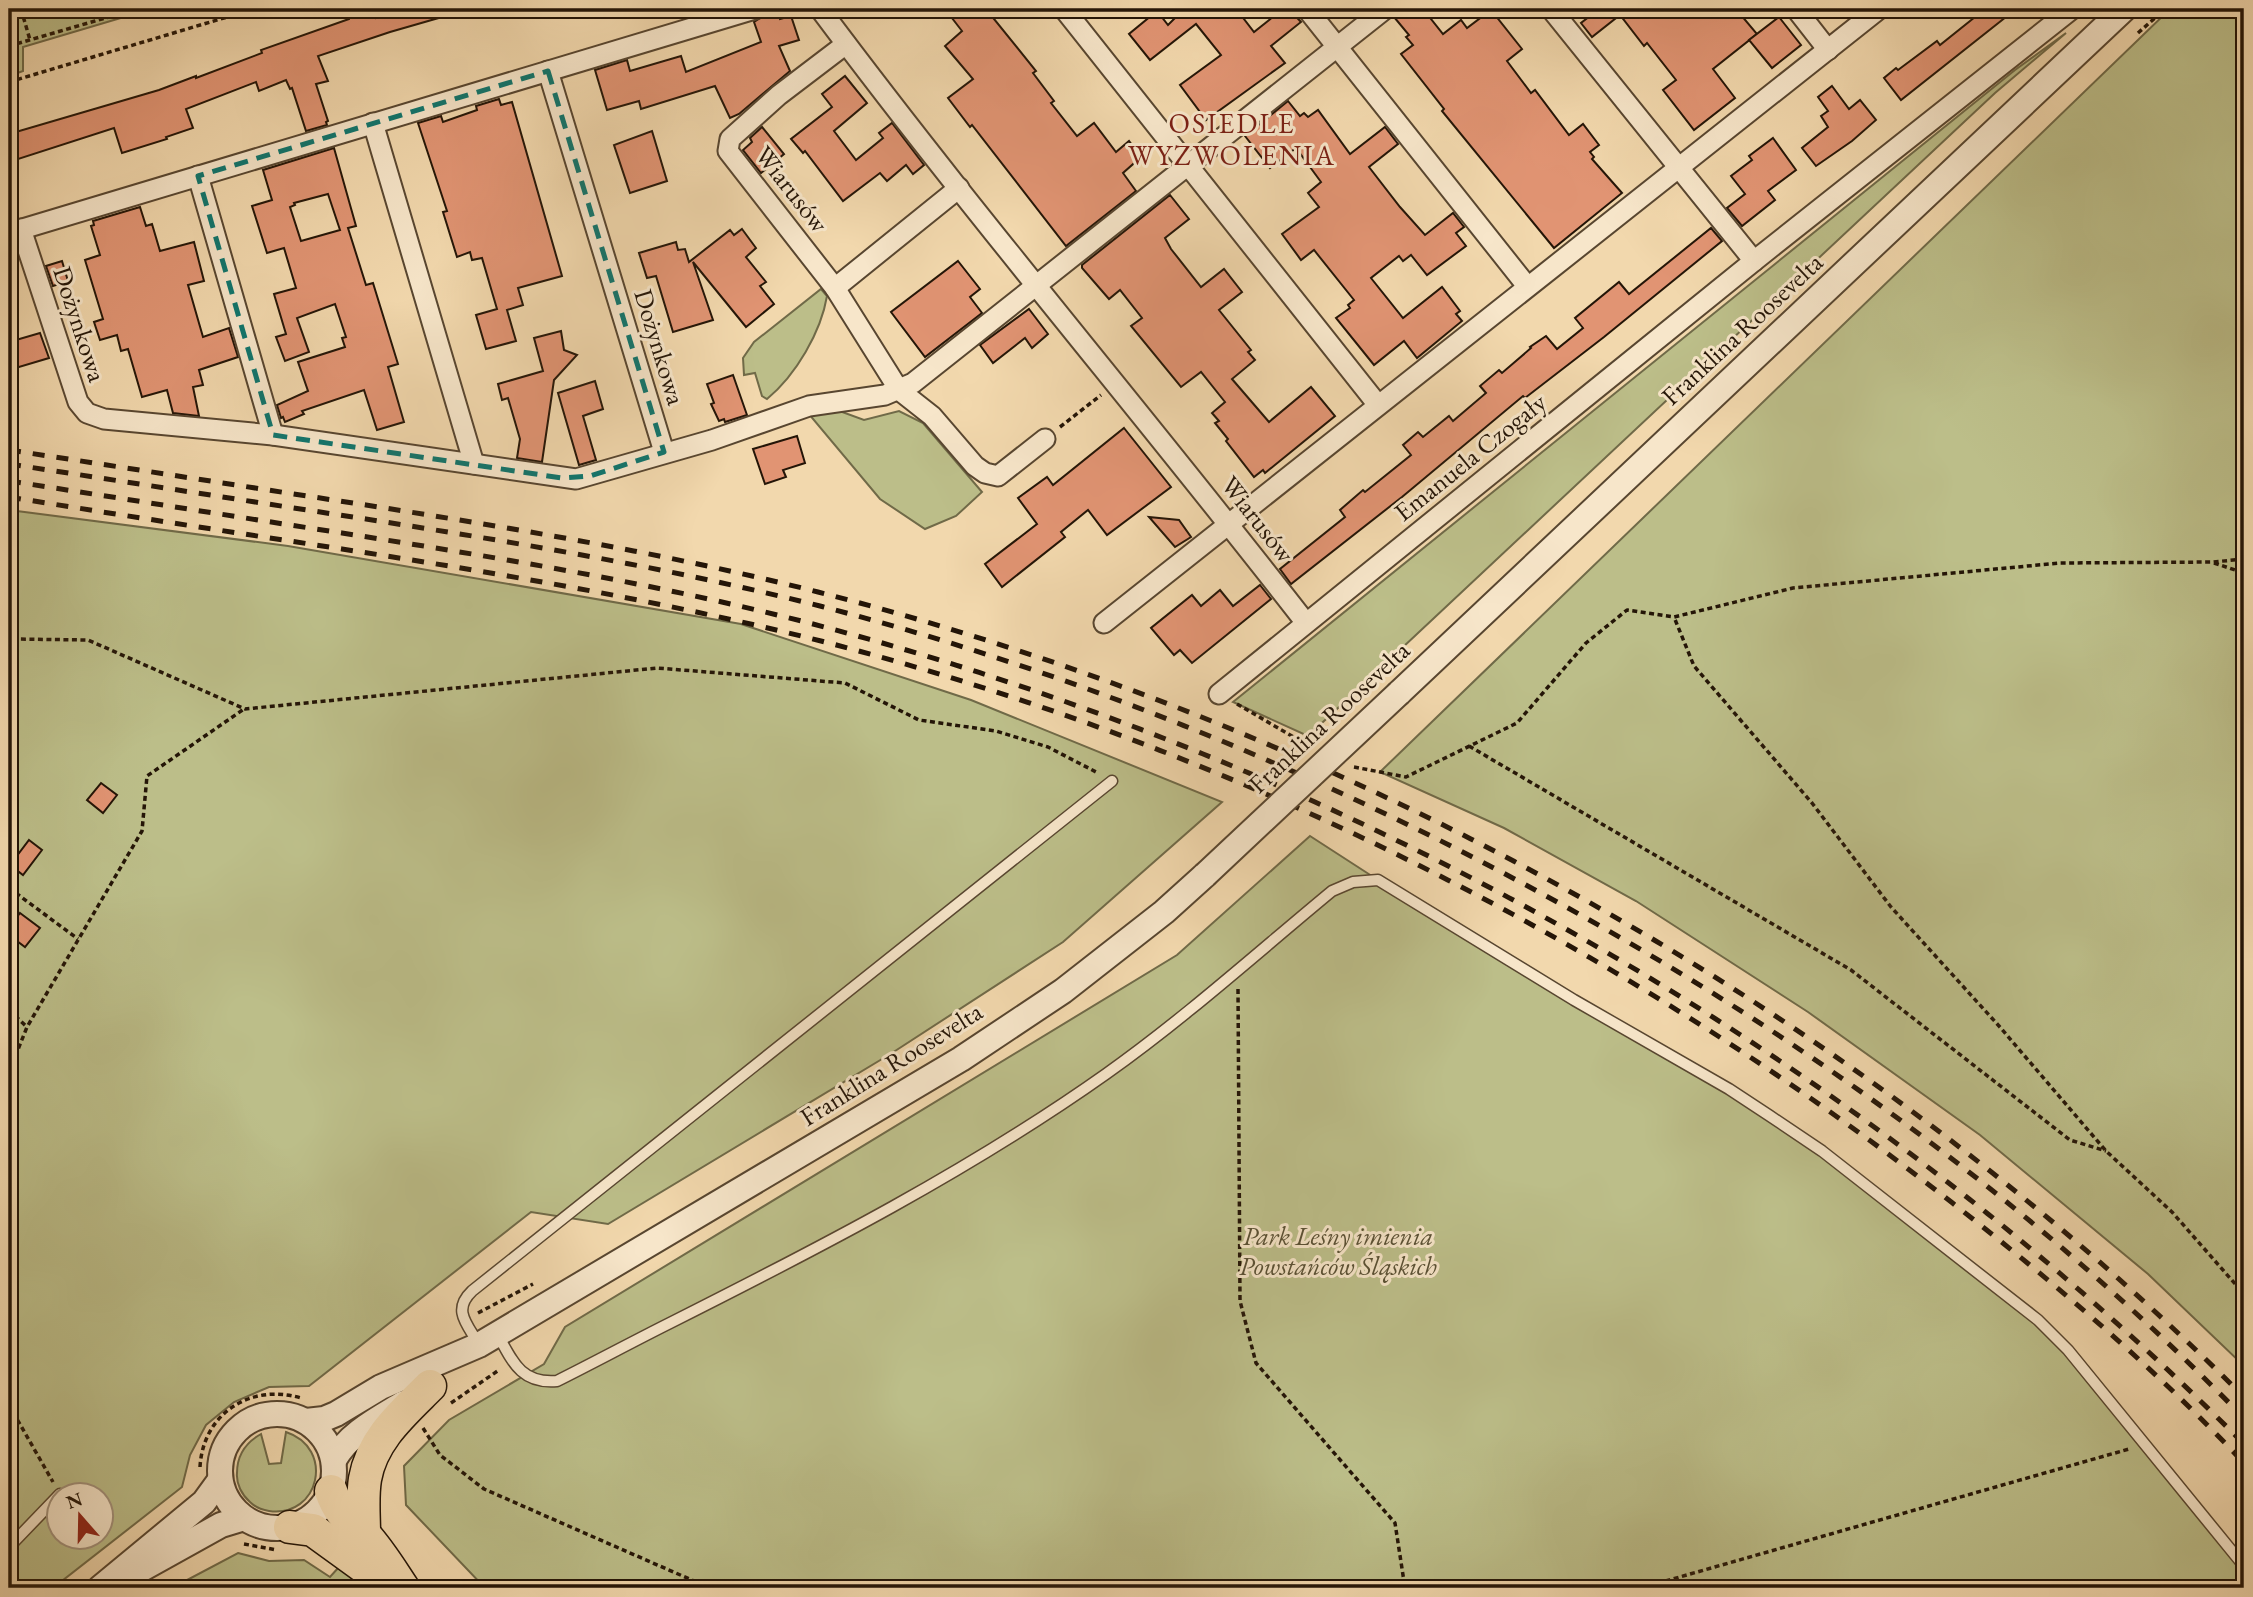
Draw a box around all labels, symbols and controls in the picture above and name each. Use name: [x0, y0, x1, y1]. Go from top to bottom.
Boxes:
district label: OSIEDLE WYZWOLENIA: [1128, 105, 1336, 173]
street label: Wiarusów: [747, 139, 837, 239]
street label: Franklina Roosevelta: [1654, 245, 1830, 413]
street label: Dożynkowa: [45, 262, 115, 387]
street label: Dożynkowa: [626, 285, 694, 410]
street label: Emanuela Czogały: [1387, 385, 1553, 529]
street label: Wiarusów: [1213, 469, 1303, 569]
street label: Franklina Roosevelta: [1241, 633, 1417, 801]
street label: Franklina Roosevelta: [794, 994, 989, 1134]
park label: Park Leśny imienia Powstańców Śląskich: [1239, 1219, 1437, 1283]
north arrow: [46, 1482, 116, 1552]
text: N: [63, 1486, 86, 1515]

